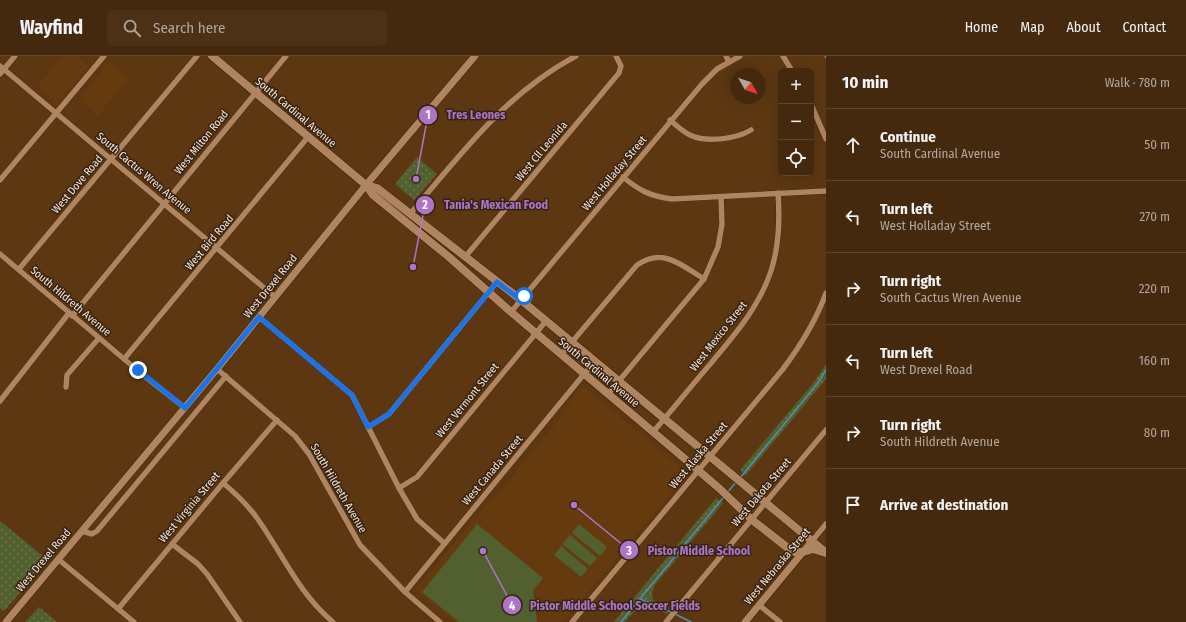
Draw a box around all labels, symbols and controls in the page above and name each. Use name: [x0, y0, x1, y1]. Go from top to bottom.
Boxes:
search box: [107, 10, 387, 46]
text: Wayfind: [20, 16, 83, 39]
icon: search: [121, 17, 143, 39]
text: Search here: [153, 19, 225, 37]
text: Home: [965, 19, 998, 36]
text: Map: [1020, 19, 1044, 36]
text: About: [1066, 19, 1101, 36]
text: Contact: [1123, 19, 1166, 36]
north arrow: [730, 68, 766, 104]
map controls: [778, 68, 814, 176]
button: +: [778, 68, 814, 104]
text: 10 min: [842, 72, 888, 93]
street label: South Cardinal Avenue: [253, 75, 339, 150]
text: Walk · 780 m: [1105, 75, 1170, 90]
callout: Tres Leones: [418, 103, 513, 127]
button: −: [778, 104, 814, 140]
street label: West Milton Road: [172, 108, 231, 177]
text: 1: [425, 108, 431, 122]
text: Tres Leones: [447, 108, 506, 122]
street label: West Cll Leonida: [513, 119, 570, 184]
text: Continue: [880, 128, 936, 146]
street label: South Cactus Wren Avenue: [94, 130, 194, 217]
street label: West Holladay Street: [579, 133, 650, 213]
icon: ahead: [842, 134, 864, 156]
text: 50 m: [1144, 137, 1170, 152]
button: locate: [778, 140, 814, 176]
text: South Cardinal Avenue: [880, 146, 1000, 161]
street label: West Dove Road: [49, 152, 106, 216]
callout: Tania's Mexican Food: [415, 193, 556, 217]
text: 2: [421, 198, 428, 212]
text: Tania's Mexican Food: [444, 198, 548, 212]
text: Turn left: [880, 200, 933, 218]
icon: left: [842, 206, 864, 228]
text: 270 m: [1139, 209, 1170, 224]
street label: West Bird Road: [183, 212, 236, 273]
text: West Holladay Street: [880, 218, 991, 233]
street label: West Drexel Road: [241, 252, 300, 321]
street label: South Hildreth Avenue: [28, 264, 114, 339]
text: Turn right: [880, 272, 941, 290]
icon: right: [842, 278, 864, 300]
text: 220 m: [1139, 281, 1170, 296]
route start: [515, 287, 533, 305]
text: South Cactus Wren Avenue: [880, 290, 1022, 305]
street label: West Mexico Street: [687, 298, 750, 374]
street label: South Cardinal Avenue: [556, 335, 642, 410]
text: Turn left: [880, 344, 933, 362]
icon: left: [842, 350, 864, 372]
text: 160 m: [1139, 353, 1170, 368]
street label: West Vermont Street: [433, 360, 502, 440]
route end: [129, 361, 147, 379]
text: West Drexel Road: [880, 362, 972, 377]
text: Turn right: [880, 416, 941, 434]
street label: West Alaska Street: [667, 419, 730, 491]
icon: right: [842, 422, 864, 444]
text: 80 m: [1144, 425, 1170, 440]
street label: West Canada Street: [459, 432, 526, 508]
text: South Hildreth Avenue: [880, 434, 1000, 449]
street label: South Hildreth Avenue: [308, 441, 369, 535]
street label: West Dakota Street: [729, 455, 794, 529]
street label: West Virginia Street: [156, 469, 223, 545]
icon: arrive: [842, 494, 864, 516]
text: Arrive at destination: [880, 496, 1008, 514]
street label: West Nebraska Street: [742, 525, 813, 607]
street label: West Drexel Road: [13, 526, 73, 594]
callout: Pistor Middle School: [619, 538, 758, 562]
text: 3: [625, 544, 632, 558]
text: Pistor Middle School: [648, 544, 751, 558]
callout: Pistor Middle School Soccer Fields: [502, 593, 708, 617]
text: 4: [509, 599, 515, 613]
text: Pistor Middle School Soccer Fields: [530, 599, 701, 613]

